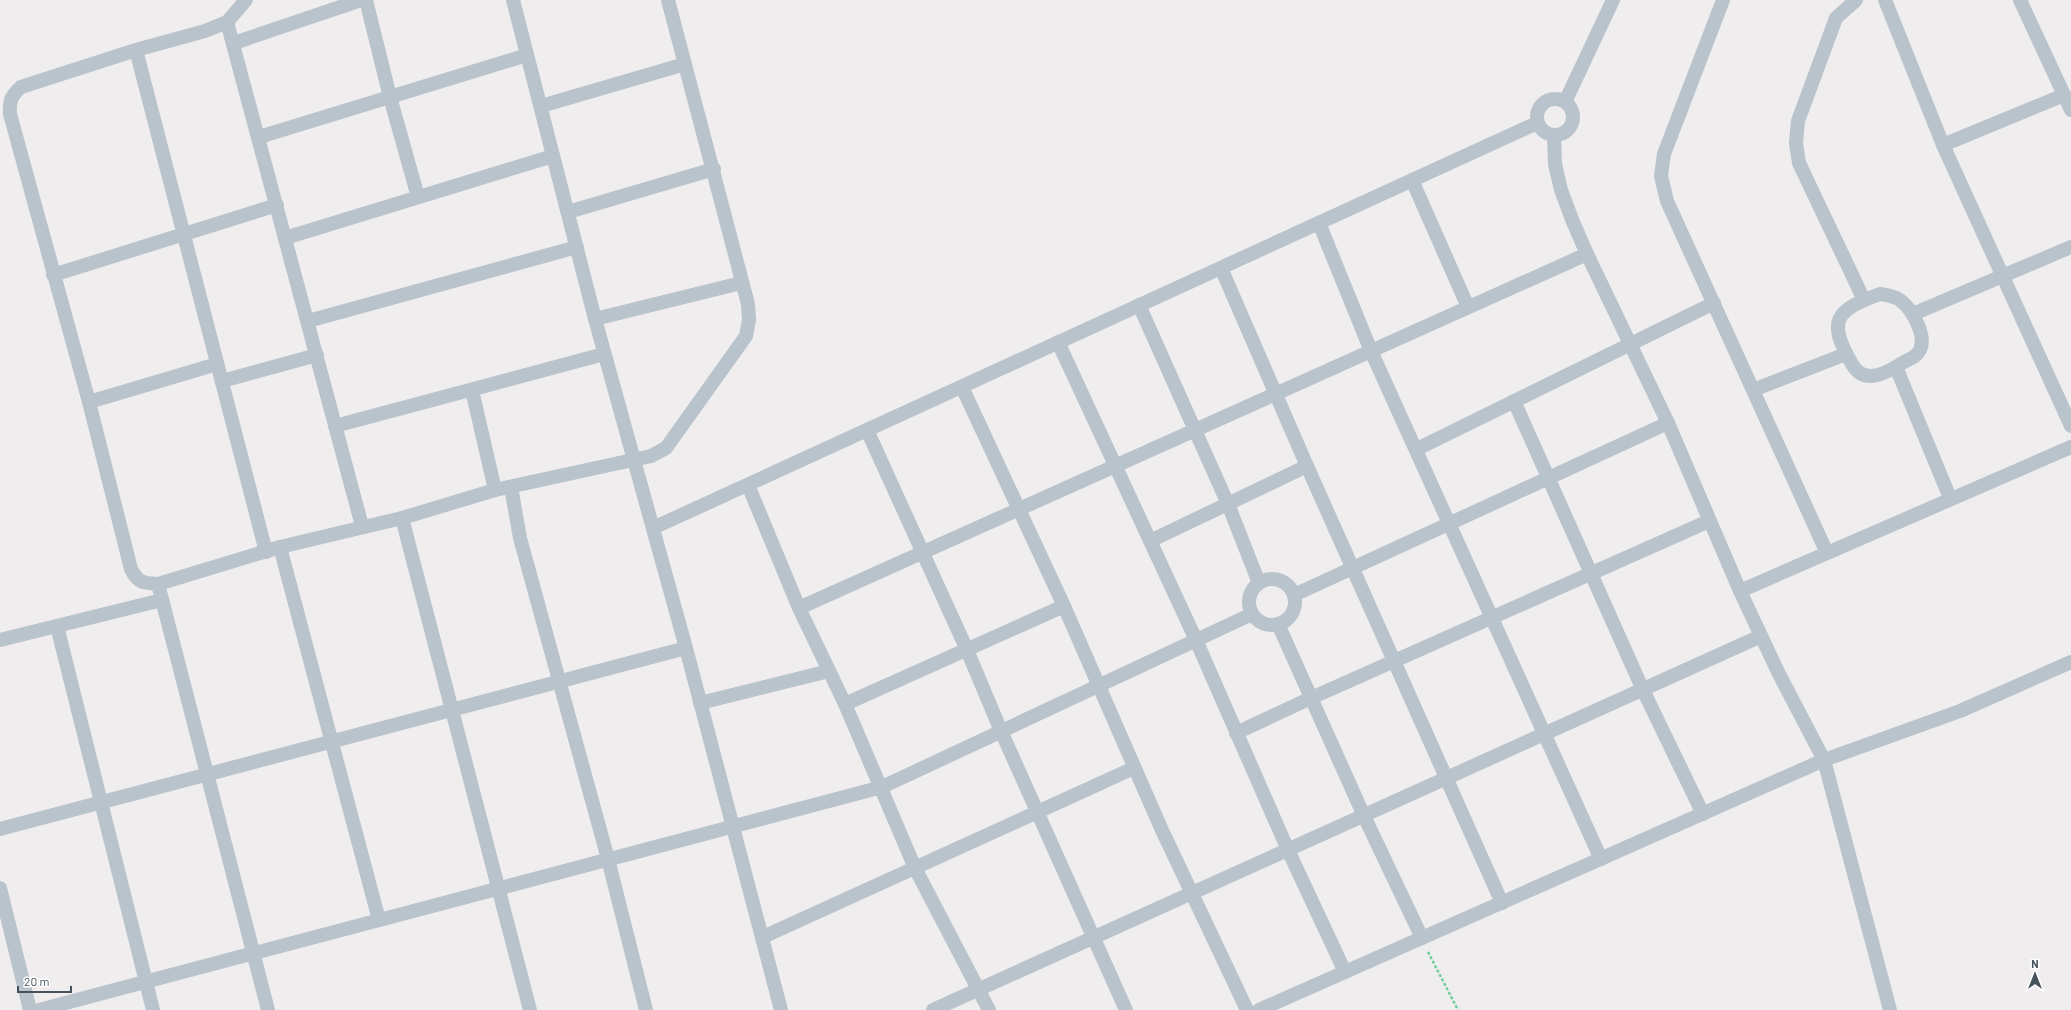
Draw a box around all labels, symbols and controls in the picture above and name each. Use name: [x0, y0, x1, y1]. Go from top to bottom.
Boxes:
north arrow: [2015, 954, 2055, 994]
text: N: [2031, 957, 2039, 970]
scale bar: [18, 968, 71, 994]
text: 20 m: [24, 974, 50, 988]

